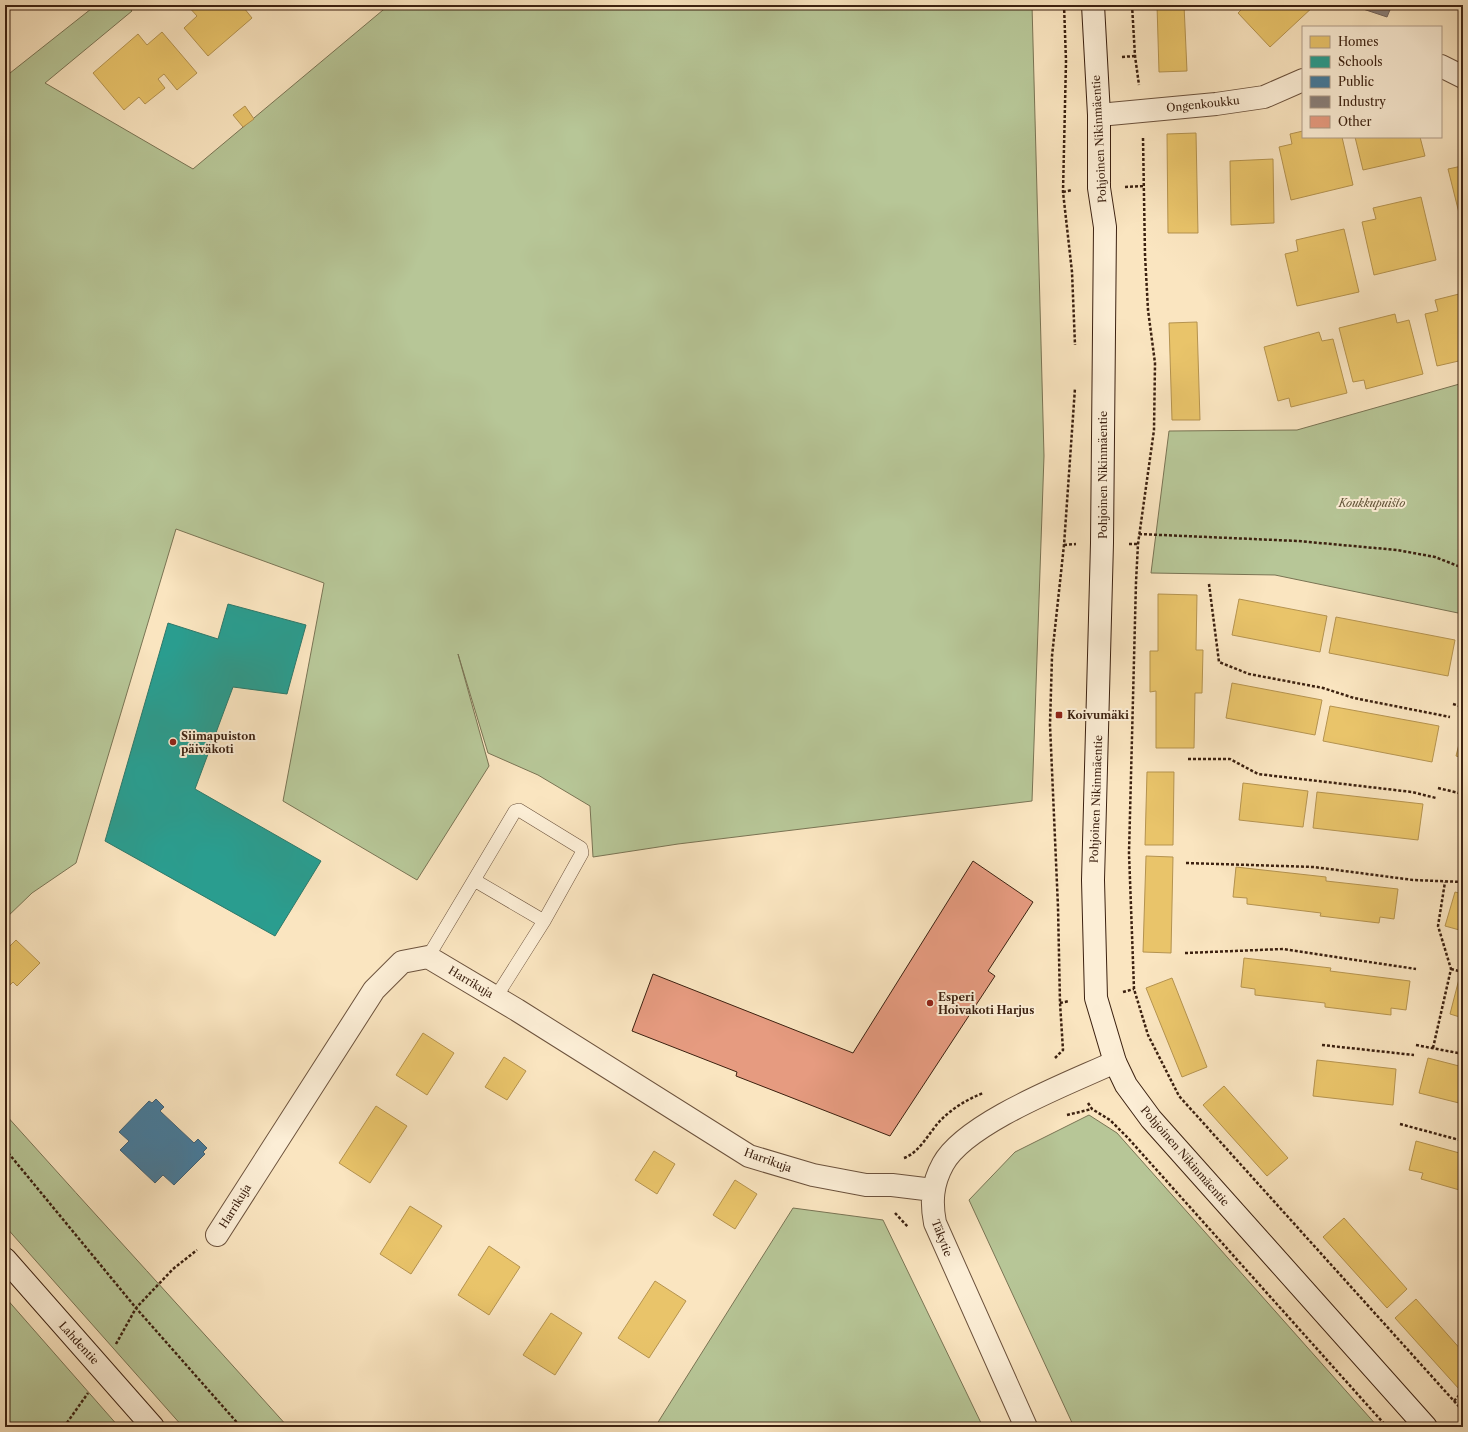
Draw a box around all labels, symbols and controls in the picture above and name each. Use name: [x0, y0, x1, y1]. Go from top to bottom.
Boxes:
legend: [1302, 26, 1442, 138]
text: Homes: [1338, 34, 1378, 49]
text: Schools: [1338, 54, 1383, 69]
text: Public: [1338, 74, 1374, 89]
street label: Pohjoinen Nikinmäentie: [1089, 75, 1109, 203]
street label: Ongenkoukku: [1166, 93, 1241, 115]
text: Industry: [1338, 94, 1386, 109]
text: Other: [1338, 114, 1372, 129]
street label: Pohjoinen Nikinmäentie: [1096, 411, 1110, 539]
park label: Koukkupuisto: [1338, 496, 1405, 510]
place label: Koivumäki: [1067, 708, 1129, 722]
marker: Koivumäki: [1054, 710, 1064, 720]
place label: Siimapuiston päiväkoti: [181, 729, 256, 756]
street label: Pohjoinen Nikinmäentie: [1087, 735, 1105, 863]
marker: Siimapuiston päiväkoti: [168, 737, 178, 747]
street label: Harrikuja: [446, 963, 496, 1001]
place label: Esperi Hoivakoti Harjus: [938, 990, 1034, 1017]
marker: Esperi Hoivakoti Harjus: [925, 998, 935, 1008]
street label: Pohjoinen Nikinmäentie: [1138, 1103, 1232, 1209]
street label: Harrikuja: [742, 1145, 794, 1175]
street label: Harrikuja: [216, 1181, 254, 1231]
street label: Täkytie: [929, 1217, 955, 1259]
street label: Lahdentie: [56, 1319, 102, 1367]

